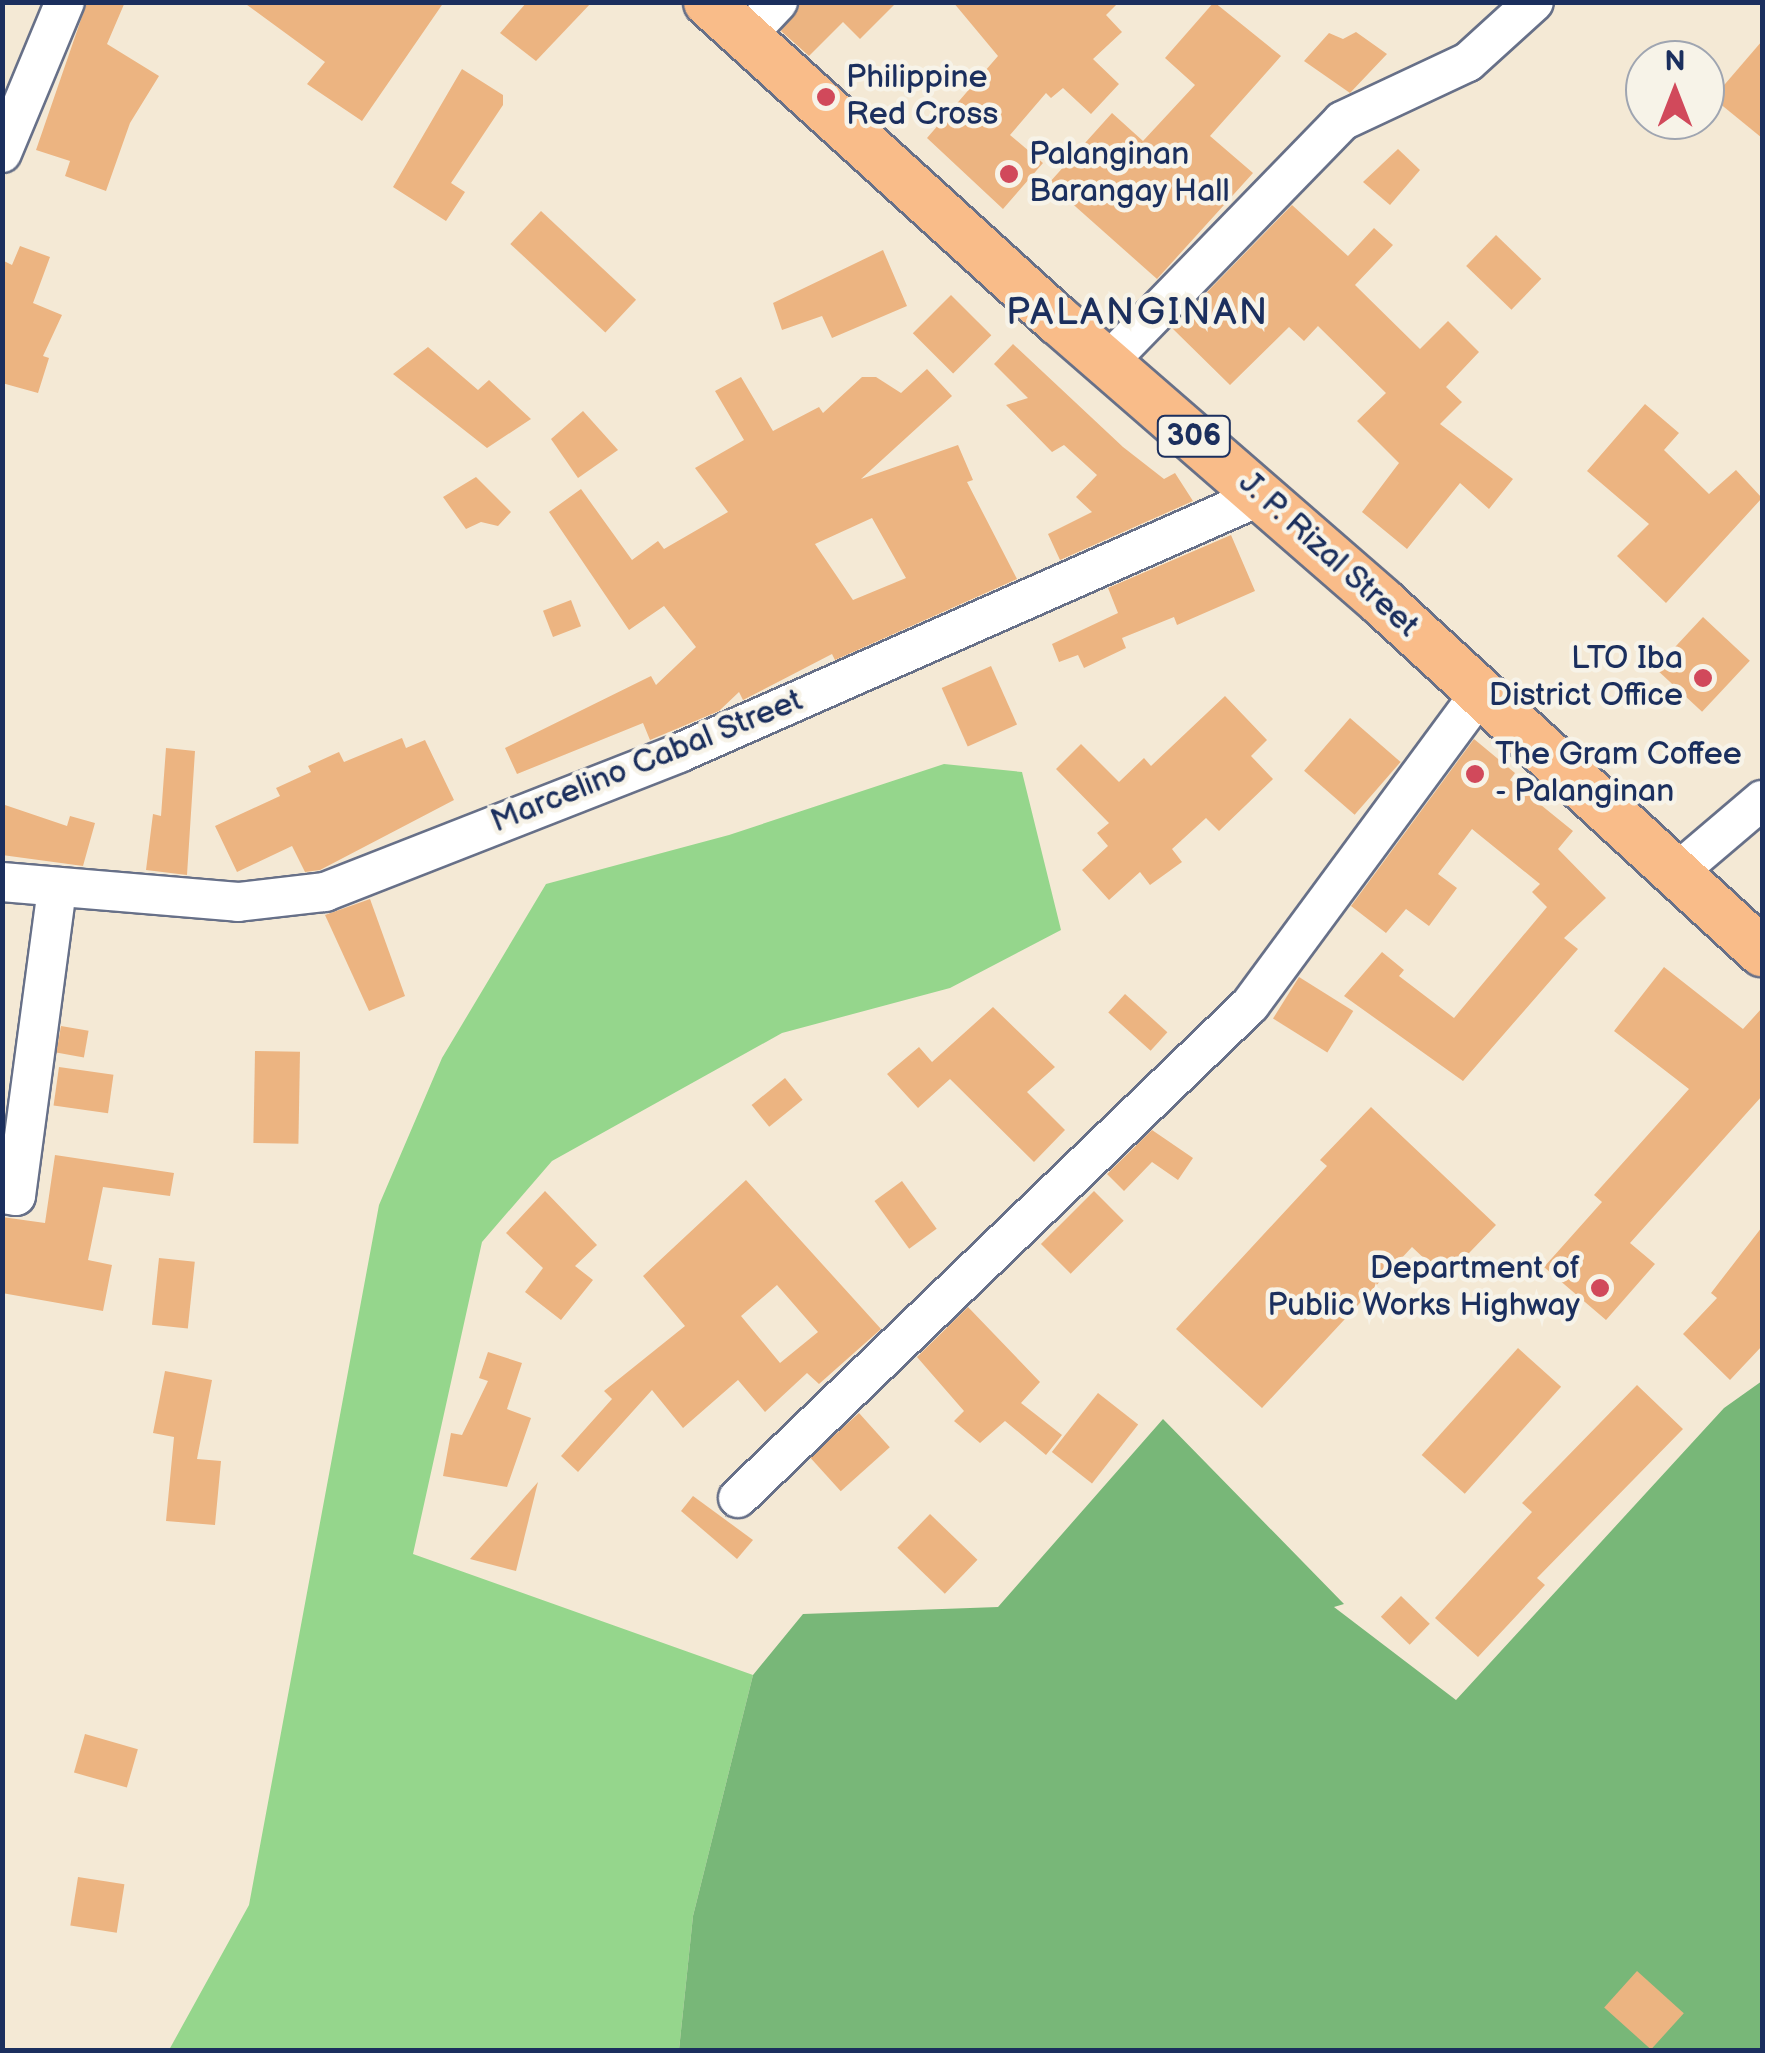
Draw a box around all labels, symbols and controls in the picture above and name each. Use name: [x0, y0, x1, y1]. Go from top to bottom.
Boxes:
north arrow: [1625, 40, 1725, 140]
text: N: [1664, 45, 1686, 78]
place label: Philippine Red Cross: [846, 60, 998, 135]
marker: Philippine Red Cross: [815, 86, 837, 108]
place label: Palanginan Barangay Hall: [1029, 137, 1232, 212]
marker: Palanginan Barangay Hall: [998, 163, 1020, 185]
district label: PALANGINAN: [1006, 290, 1270, 336]
road number: 306: [1156, 411, 1232, 461]
street label: J. P. Rizal Street: [1230, 464, 1426, 646]
place label: LTO Iba District Office: [1489, 641, 1683, 716]
marker: LTO Iba District Office: [1692, 667, 1714, 689]
street label: Marcelino Cabal Street: [486, 682, 808, 842]
place label: The Gram Coffee - Palanginan: [1495, 737, 1742, 812]
marker: The Gram Coffee - Palanginan: [1464, 763, 1486, 785]
place label: Department of Public Works Highway: [1266, 1251, 1580, 1326]
marker: Department of Public Works Highway: [1589, 1277, 1611, 1299]

